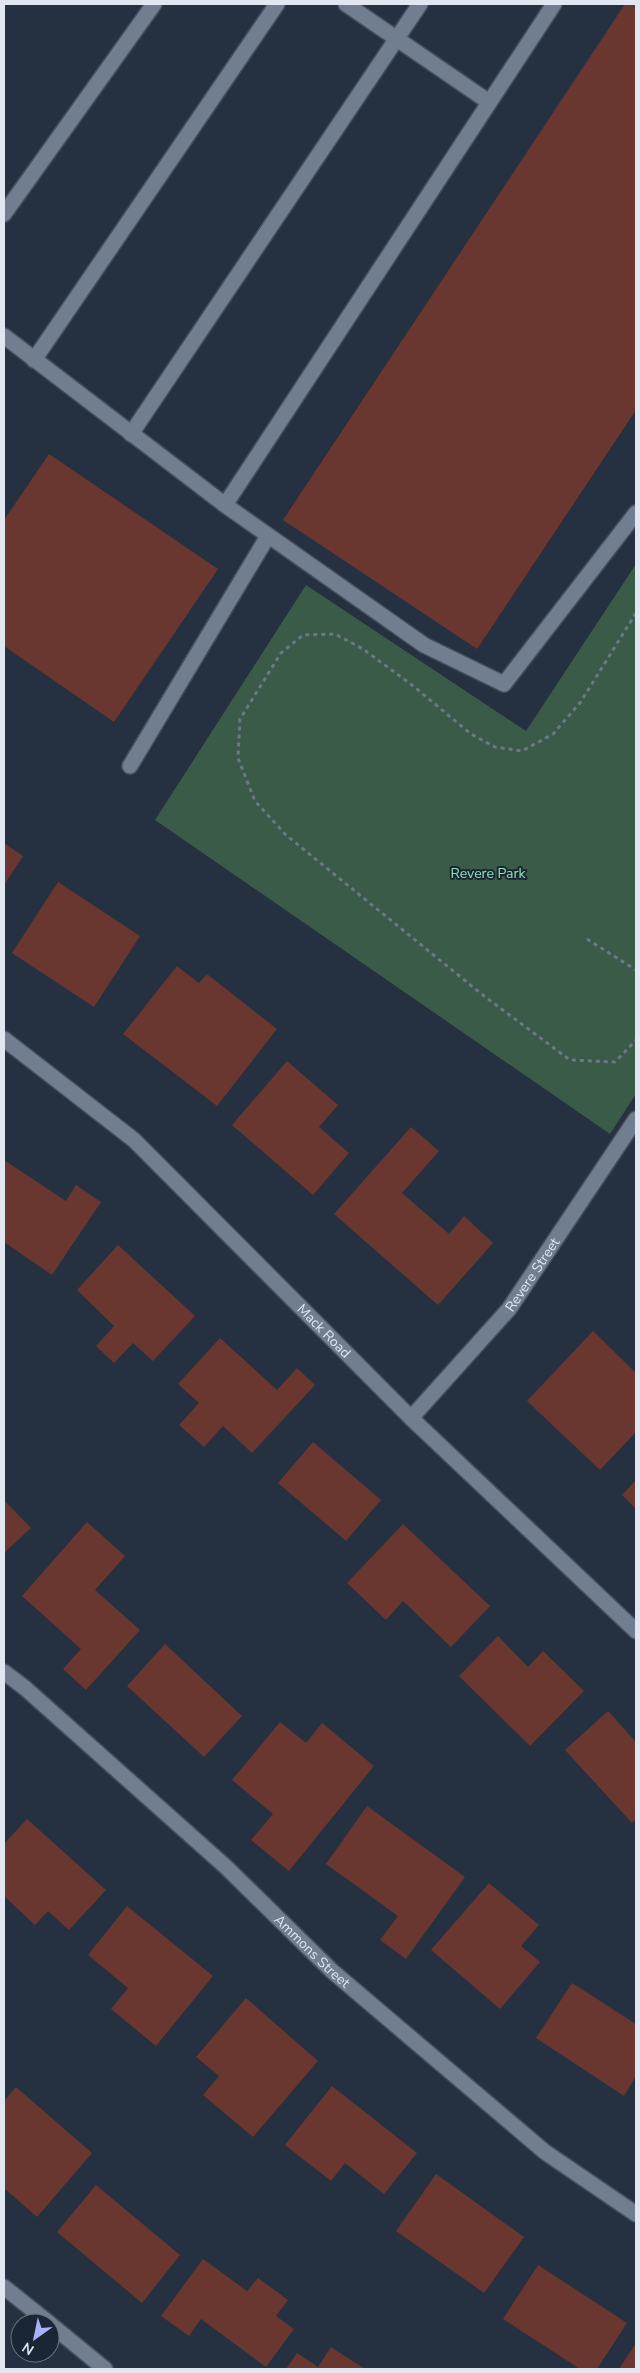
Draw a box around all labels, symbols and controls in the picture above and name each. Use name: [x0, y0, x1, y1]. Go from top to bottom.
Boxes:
park label: Revere Park: [450, 864, 527, 883]
street label: Revere Street: [501, 1234, 564, 1316]
street label: Mack Road: [293, 1300, 355, 1362]
street label: Ammons Street: [270, 1910, 354, 1992]
north arrow: [10, 2313, 60, 2363]
text: N: [19, 2338, 38, 2359]

